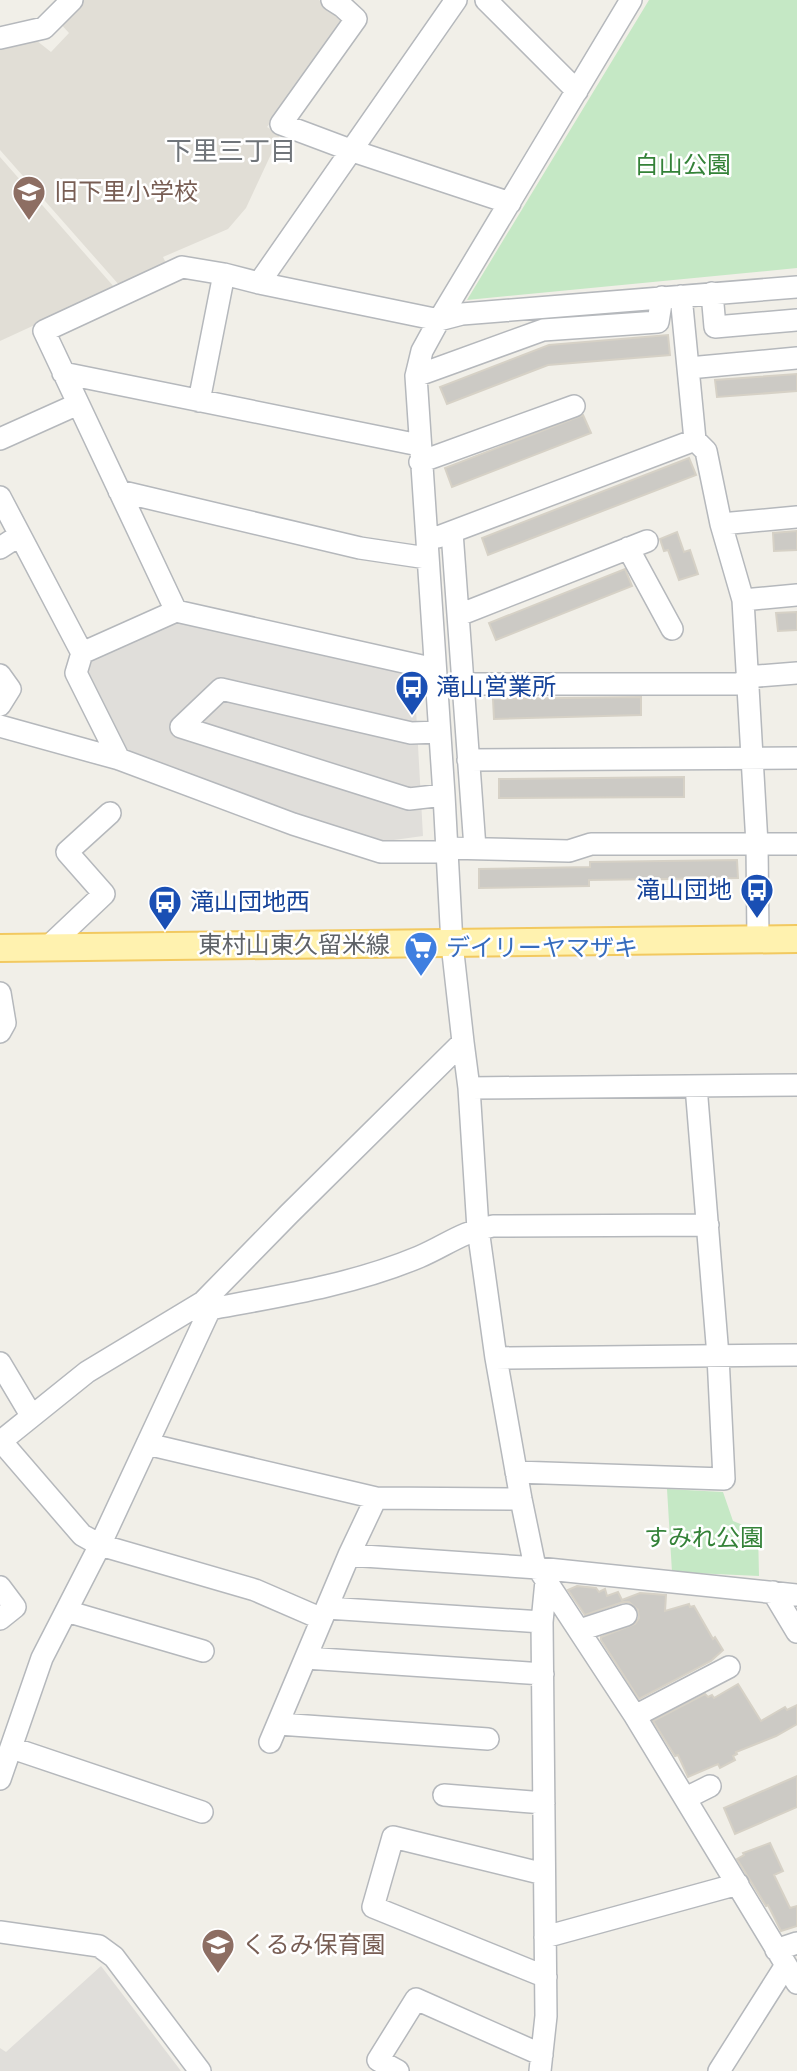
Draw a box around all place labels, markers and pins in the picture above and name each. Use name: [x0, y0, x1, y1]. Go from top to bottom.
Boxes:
school or university icon: 旧下里小学校: [10, 173, 48, 222]
place label: 旧下里小学校: [54, 179, 198, 209]
bus stop icon: 滝山営業所: [393, 668, 431, 717]
place label: 滝山営業所: [436, 674, 556, 704]
bus stop icon: 滝山団地: [738, 871, 776, 920]
place label: 滝山団地: [636, 877, 732, 907]
bus stop icon: 滝山団地西: [146, 883, 184, 932]
place label: 滝山団地西: [190, 889, 310, 919]
supermarket icon: デイリーヤマザキ: [402, 929, 440, 978]
place label: デイリーヤマザキ: [446, 935, 638, 965]
school or university icon: くるみ保育園: [199, 1926, 237, 1975]
place label: くるみ保育園: [242, 1932, 386, 1962]

